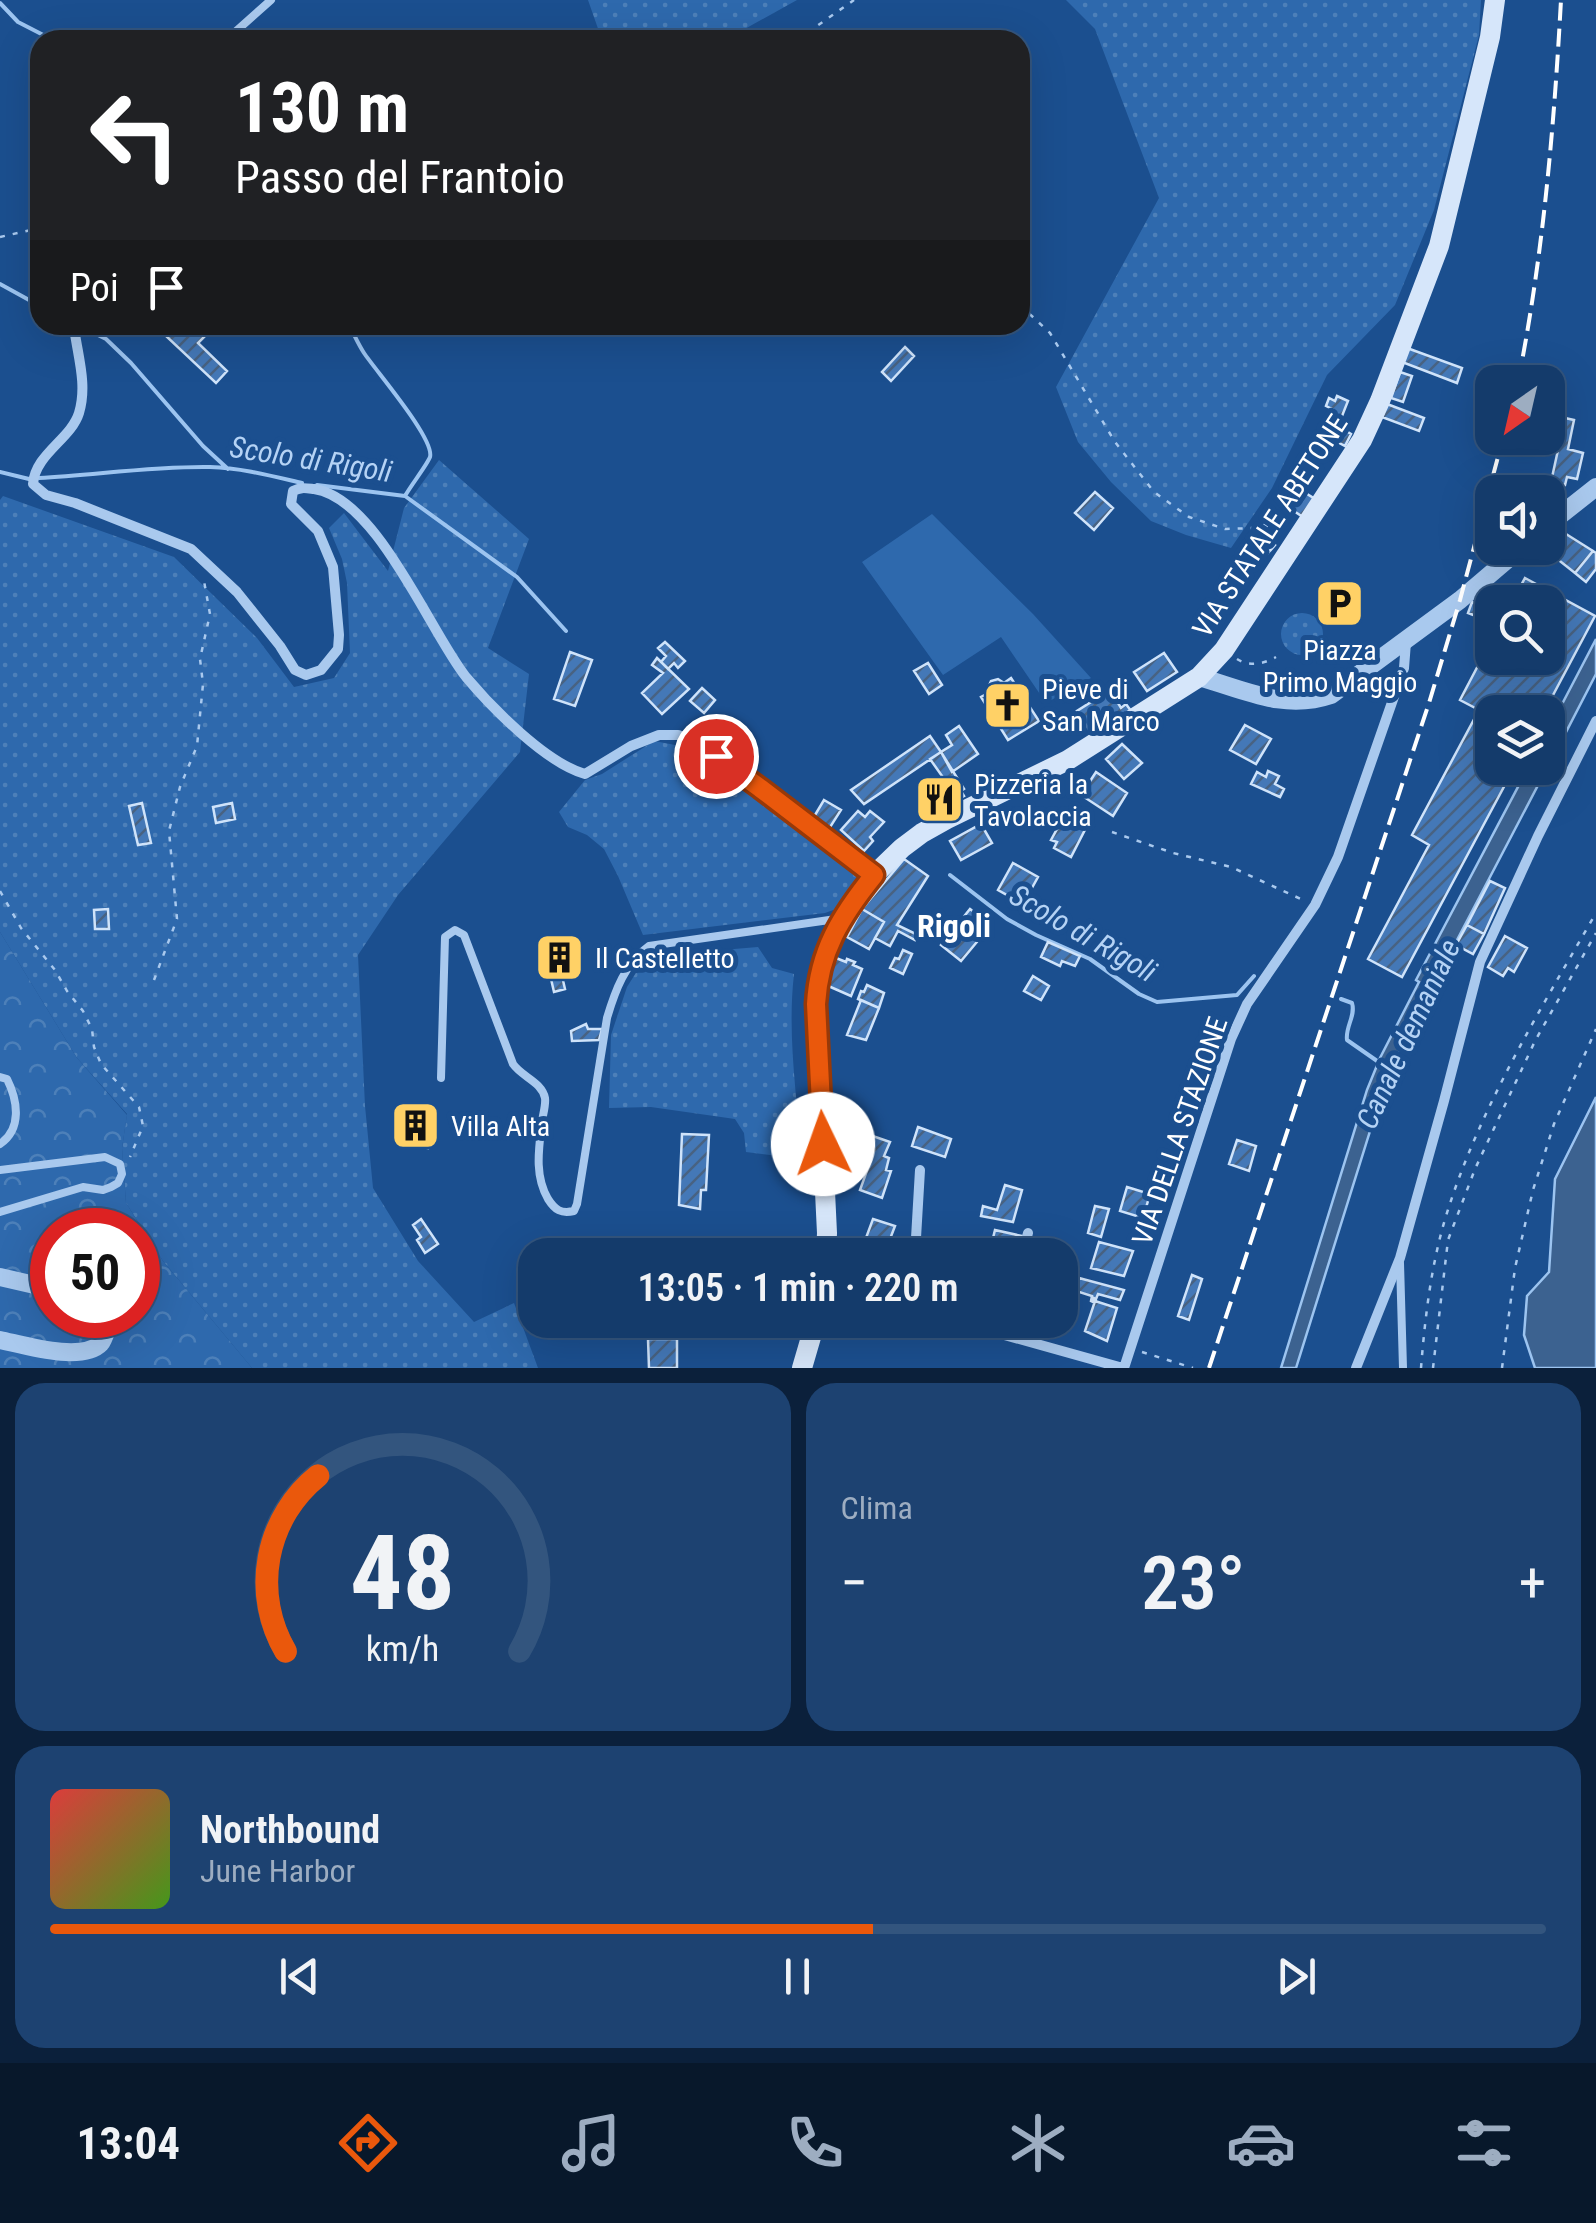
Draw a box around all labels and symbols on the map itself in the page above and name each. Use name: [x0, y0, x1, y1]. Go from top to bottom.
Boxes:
north arrow: [1475, 365, 1565, 455]
street label: VIA STATALE ABETONE: [1186, 408, 1354, 644]
water label: Scolo di Rigoli: [227, 429, 395, 489]
parking icon: Piazza Primo Maggio: [1314, 577, 1366, 629]
place label: Piazza Primo Maggio: [1263, 634, 1417, 699]
place label: Pieve di San Marco: [1042, 673, 1160, 738]
church icon: Pieve di San Marco: [981, 679, 1033, 731]
pin: [674, 714, 759, 799]
place label: Pizzeria la Tavolaccia: [974, 768, 1092, 833]
restaurant icon: Pizzeria la Tavolaccia: [913, 774, 965, 826]
water label: Scolo di Rigoli: [1003, 877, 1163, 989]
district label: Rigoli: [917, 907, 991, 945]
building icon: Il Castelletto: [534, 932, 586, 984]
water label: Canale demaniale: [1349, 934, 1467, 1134]
place label: Il Castelletto: [595, 942, 735, 975]
street label: VIA DELLA STAZIONE: [1126, 1013, 1234, 1249]
position arrow: [771, 1092, 875, 1196]
building icon: Villa Alta: [390, 1100, 442, 1152]
place label: Villa Alta: [451, 1110, 550, 1143]
speed limit sign: 50: [30, 1208, 160, 1338]

